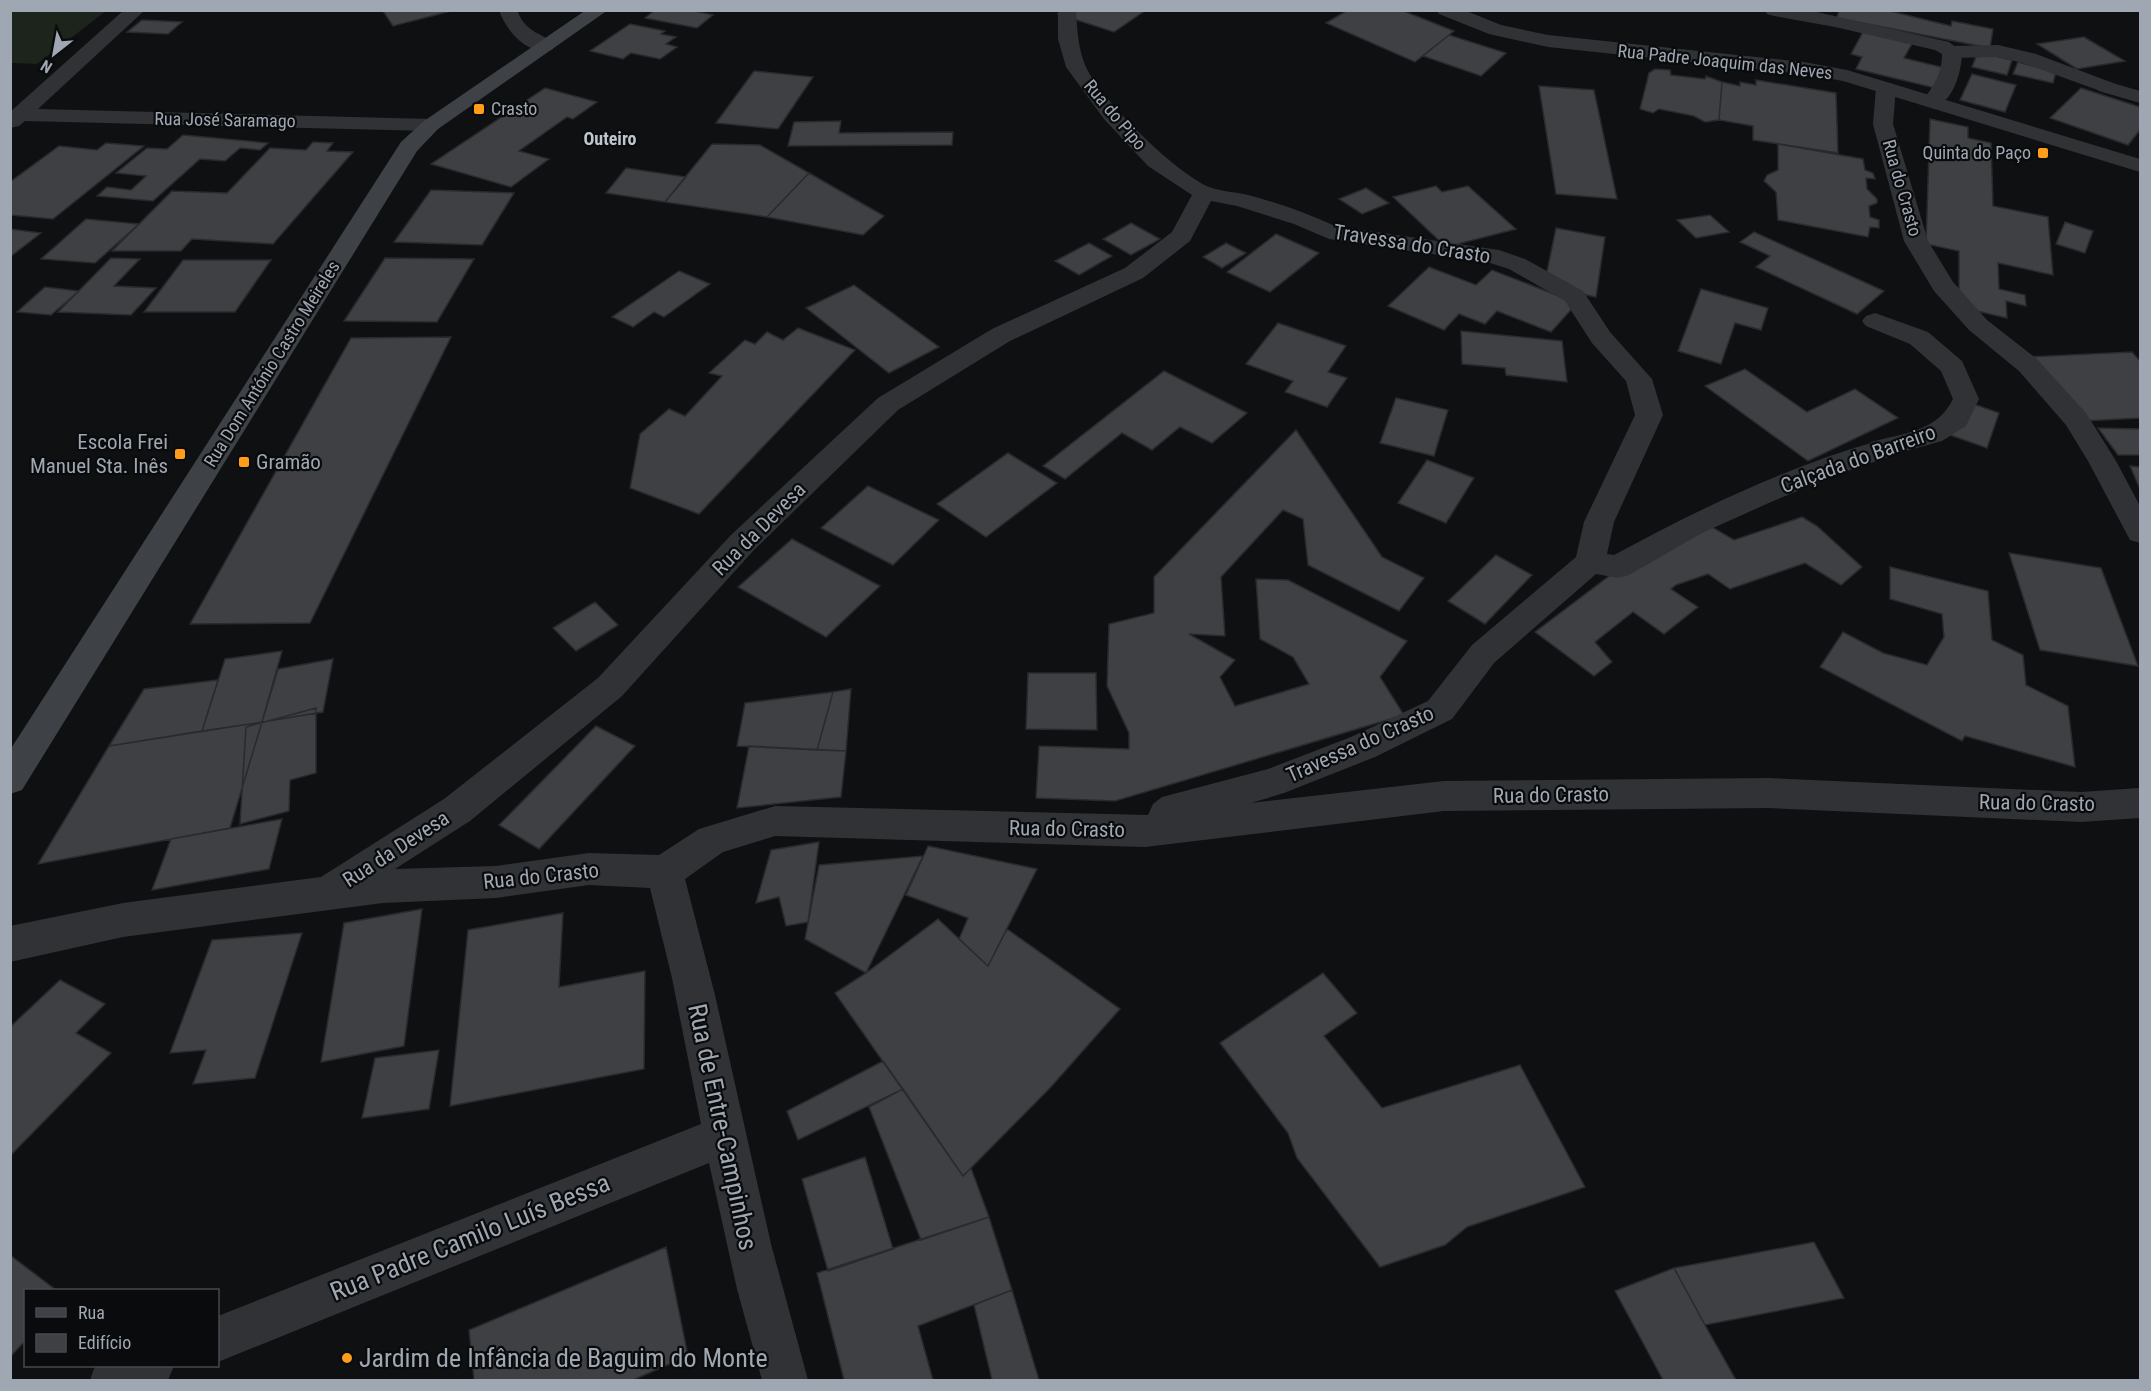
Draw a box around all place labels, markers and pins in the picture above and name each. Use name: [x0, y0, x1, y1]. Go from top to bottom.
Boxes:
place label: Crasto: [491, 98, 537, 119]
marker: Crasto: [472, 102, 486, 116]
place label: Quinta do Paço: [1923, 142, 2031, 163]
marker: Quinta do Paço: [2036, 146, 2050, 160]
place label: Escola Frei Manuel Sta. Inês: [30, 430, 168, 478]
marker: Escola Frei Manuel Sta. Inês: [173, 447, 187, 461]
place label: Gramão: [256, 450, 321, 474]
marker: Gramão: [237, 455, 251, 469]
place label: Jardim de Infância de Baguim do Monte: [359, 1343, 768, 1373]
marker: Jardim de Infância de Baguim do Monte: [340, 1351, 354, 1365]

